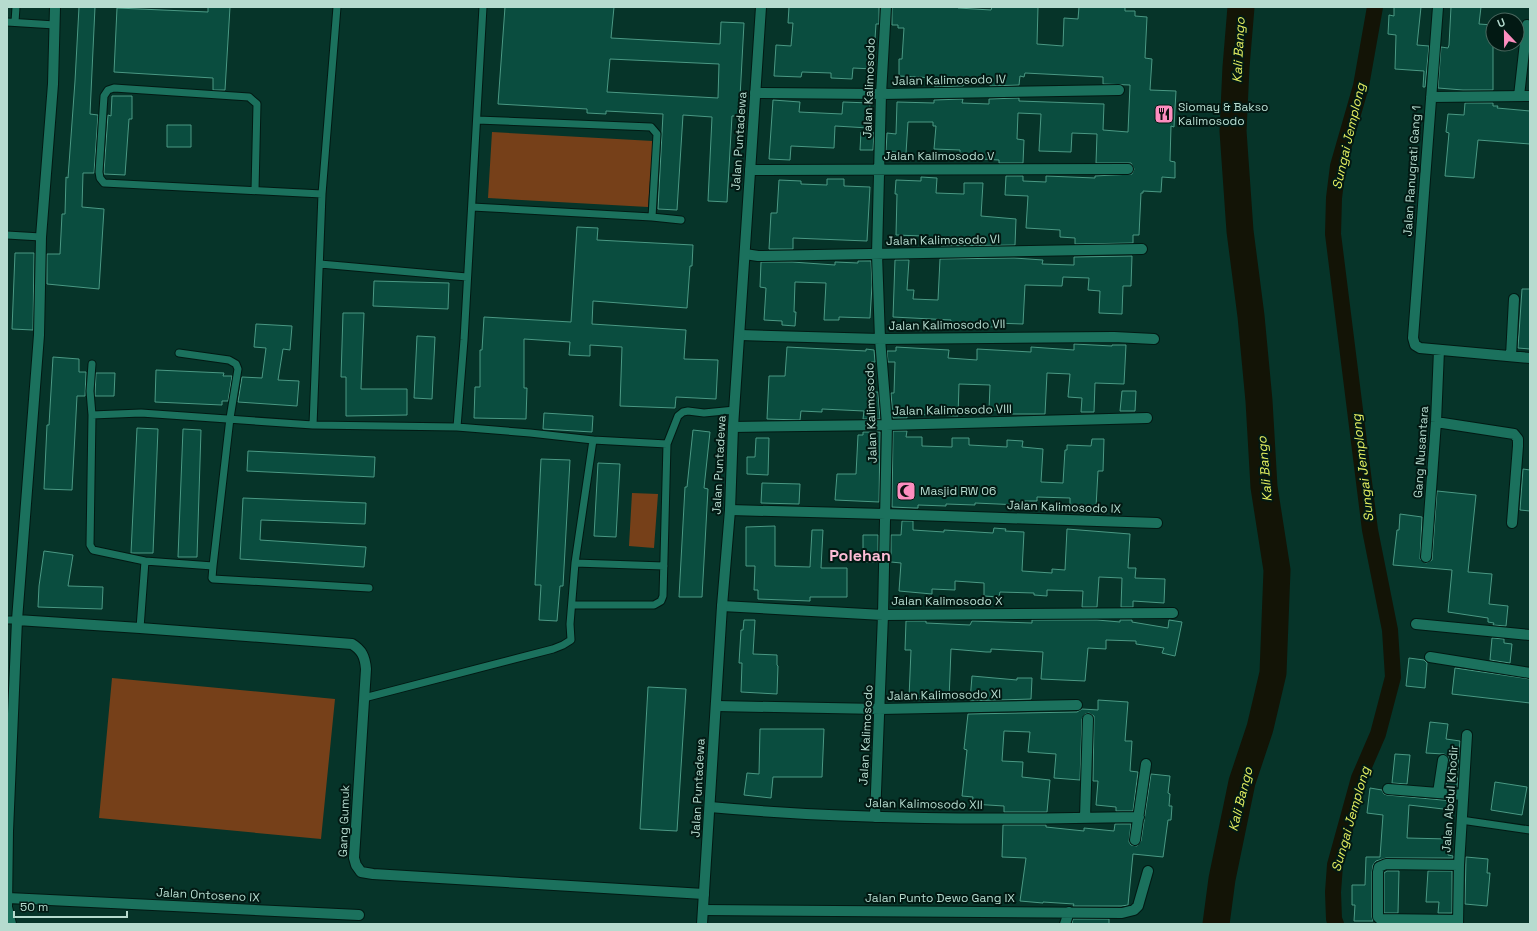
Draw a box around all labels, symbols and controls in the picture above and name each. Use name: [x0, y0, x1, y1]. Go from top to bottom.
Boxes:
north arrow: [1485, 12, 1525, 52]
text: U: [1495, 15, 1507, 31]
water label: Kali Bango: [1228, 16, 1249, 83]
street label: Jalan Kalimosodo: [859, 37, 879, 139]
street label: Jalan Kalimosodo IV: [892, 71, 1007, 89]
water label: Sungai Jemplong: [1328, 81, 1369, 191]
street label: Jalan Puntadewa: [728, 91, 750, 191]
place label: Siomay & Bakso Kalimosodo: [1178, 99, 1268, 129]
restaurant icon: Siomay & Bakso Kalimosodo: [1153, 103, 1175, 125]
street label: Jalan Ranugrati Gang 1: [1399, 105, 1425, 237]
street label: Jalan Kalimosodo V: [883, 148, 995, 164]
street label: Jalan Kalimosodo VI: [886, 231, 1000, 249]
street label: Jalan Kalimosodo VII: [888, 316, 1006, 334]
street label: Jalan Kalimosodo: [861, 362, 881, 464]
street label: Jalan Kalimosodo VIII: [892, 401, 1012, 419]
street label: Gang Nusantara: [1410, 405, 1432, 499]
water label: Sungai Jemplong: [1347, 412, 1378, 523]
street label: Jalan Puntadewa: [708, 415, 730, 515]
water label: Kali Bango: [1253, 435, 1276, 502]
mosque icon: Masjid RW 06: [895, 480, 917, 502]
place label: Masjid RW 06: [920, 483, 996, 499]
street label: Jalan Kalimosodo IX: [1007, 497, 1122, 517]
district label: Polehan: [829, 545, 891, 566]
street label: Jalan Kalimosodo X: [891, 593, 1003, 609]
street label: Jalan Kalimosodo: [855, 684, 877, 786]
street label: Jalan Kalimosodo XI: [887, 686, 1001, 704]
street label: Jalan Puntadewa: [687, 738, 709, 838]
street label: Jalan Abdul Khodir: [1438, 744, 1462, 853]
water label: Kali Bango: [1224, 764, 1257, 833]
water label: Sungai Jemplong: [1327, 764, 1374, 874]
street label: Gang Gumuk: [335, 784, 353, 857]
street label: Jalan Kalimosodo XII: [865, 795, 983, 813]
street label: Jalan Ontoseno IX: [156, 884, 261, 906]
street label: Jalan Punto Dewo Gang IX: [865, 890, 1015, 906]
scale bar: [14, 893, 127, 919]
text: 50 m: [20, 899, 48, 915]

